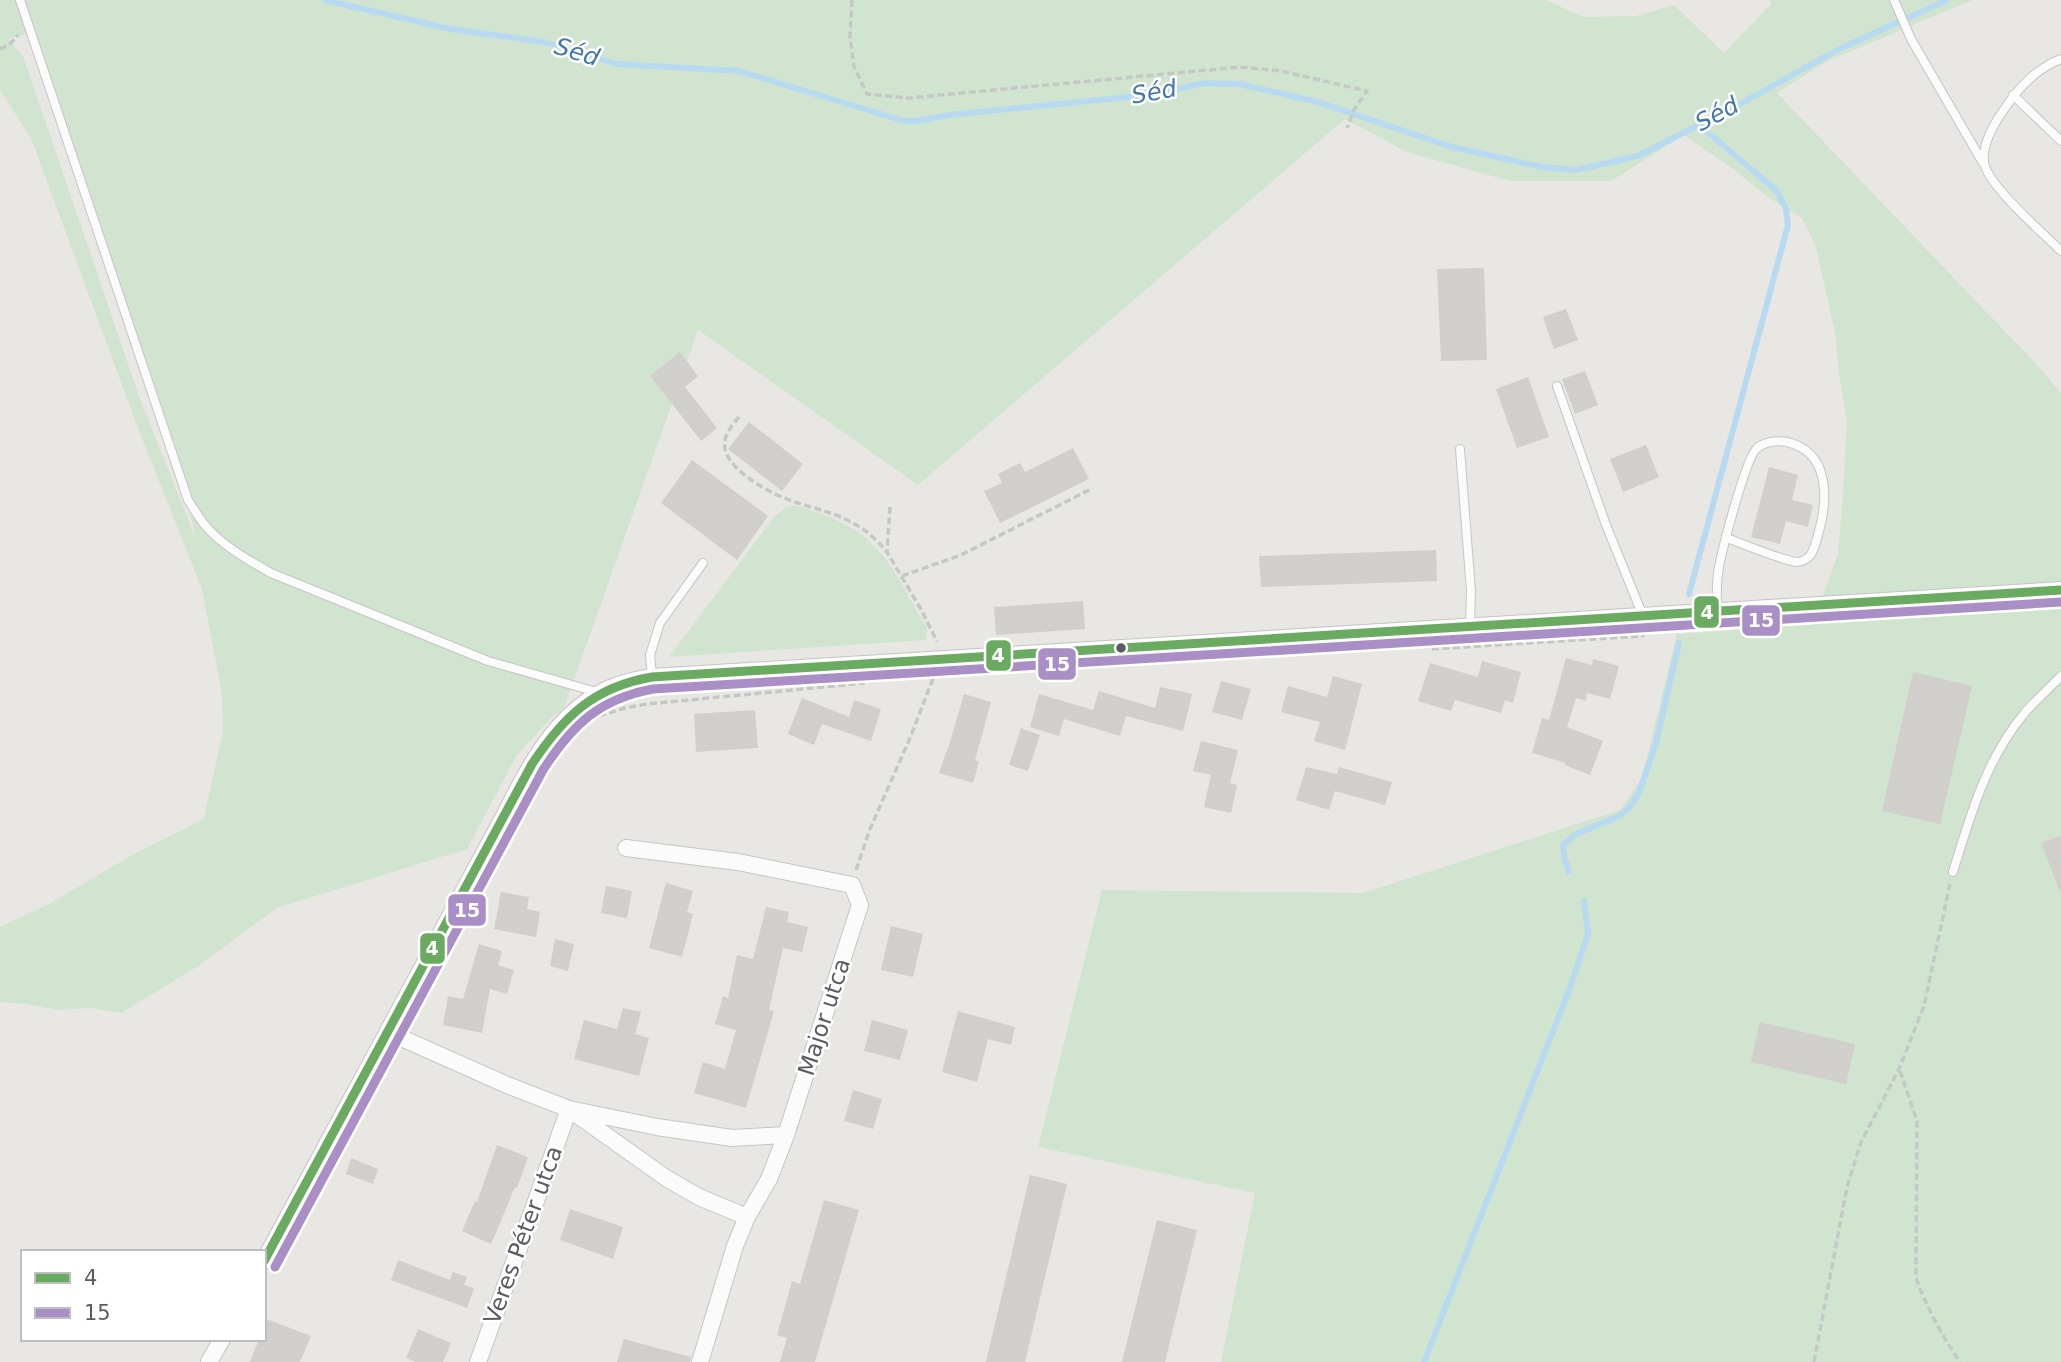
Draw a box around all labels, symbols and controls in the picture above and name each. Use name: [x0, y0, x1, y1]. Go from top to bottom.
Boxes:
water label: Séd: [551, 32, 603, 72]
water label: Séd: [1129, 74, 1179, 110]
water label: Séd: [1690, 91, 1744, 137]
line badge: 4: [1693, 595, 1720, 629]
text: 4: [1700, 601, 1714, 623]
line badge: 15: [1741, 604, 1781, 637]
text: 15: [1748, 609, 1774, 631]
line badge: 4: [985, 639, 1012, 672]
unlabelled marker: [1114, 641, 1128, 655]
text: 4: [991, 644, 1005, 666]
line badge: 15: [1037, 647, 1077, 681]
text: 15: [1044, 653, 1070, 675]
line badge: 15: [447, 893, 487, 927]
text: 15: [454, 899, 480, 921]
line badge: 4: [419, 932, 446, 965]
text: 4: [425, 937, 439, 959]
street label: Major utca: [793, 955, 855, 1079]
street label: Veres Péter utca: [479, 1142, 567, 1328]
legend: [21, 1250, 266, 1341]
text: 4: [84, 1266, 97, 1290]
text: 15: [84, 1301, 111, 1325]

